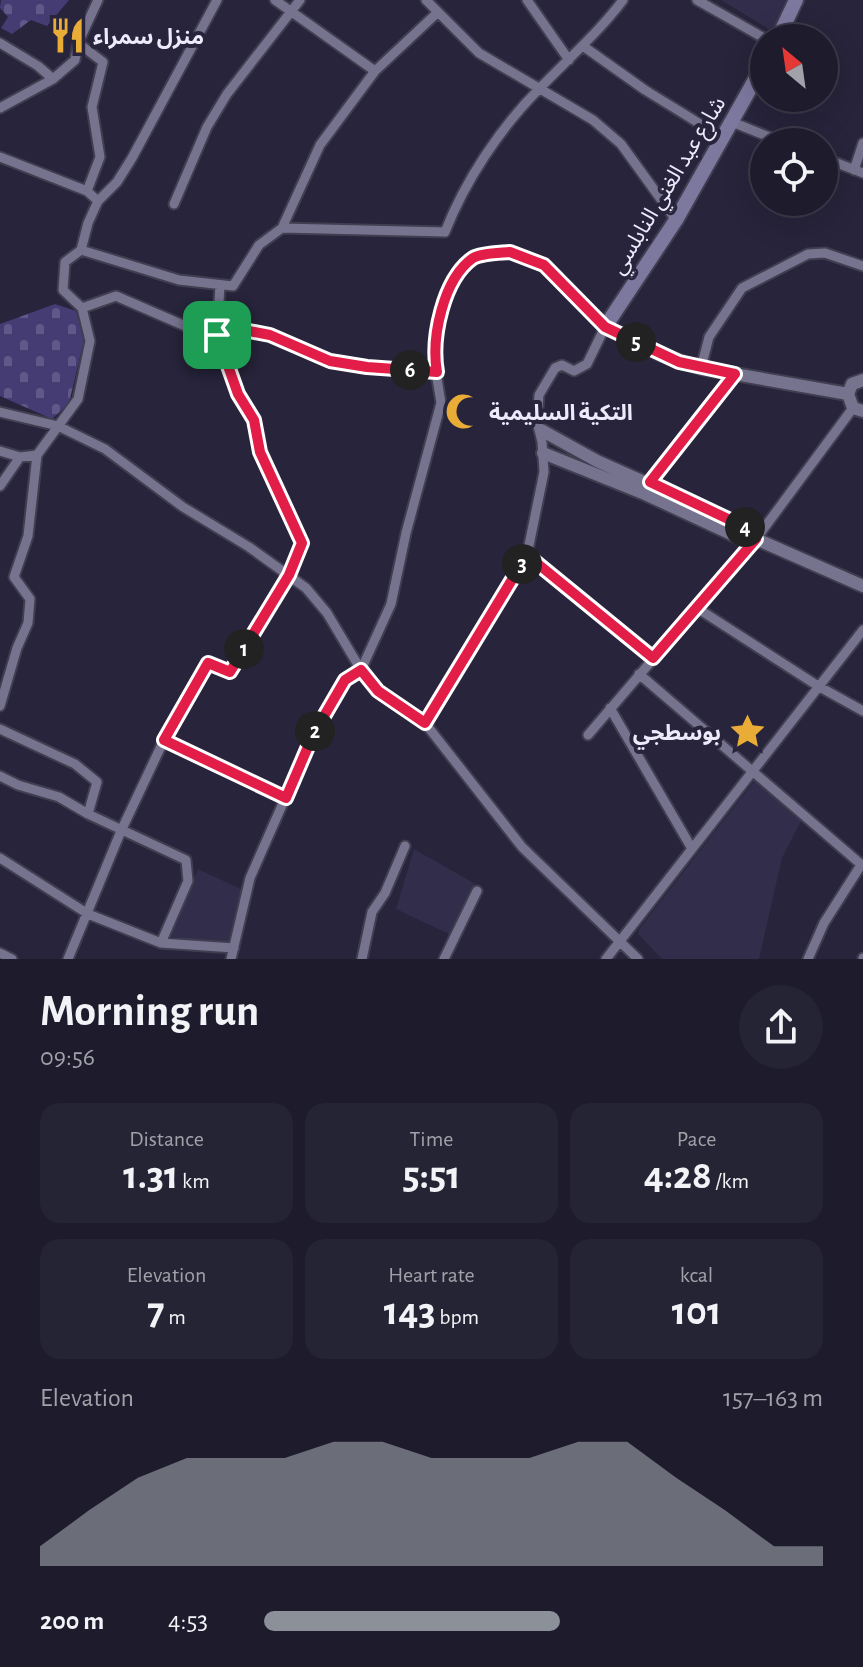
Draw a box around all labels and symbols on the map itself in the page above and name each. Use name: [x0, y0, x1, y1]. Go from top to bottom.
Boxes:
restaurant icon: منزل سمراء: [48, 17, 86, 55]
north arrow: [750, 24, 838, 112]
place label: منزل سمراء: [93, 26, 204, 49]
street label: شارع عبد الغني النابلسي: [606, 93, 734, 281]
pin: [183, 301, 251, 369]
pin: 5: [616, 322, 656, 362]
pin: 6: [390, 350, 430, 390]
mosque icon: التكية السليمية: [444, 393, 482, 431]
place label: التكية السليمية: [489, 401, 633, 425]
pin: 4: [725, 507, 765, 547]
pin: 3: [502, 544, 542, 584]
pin: 1: [224, 629, 264, 669]
pin: 2: [295, 711, 335, 751]
place icon: بوسطجي: [728, 713, 766, 751]
place label: بوسطجي: [633, 722, 721, 750]

